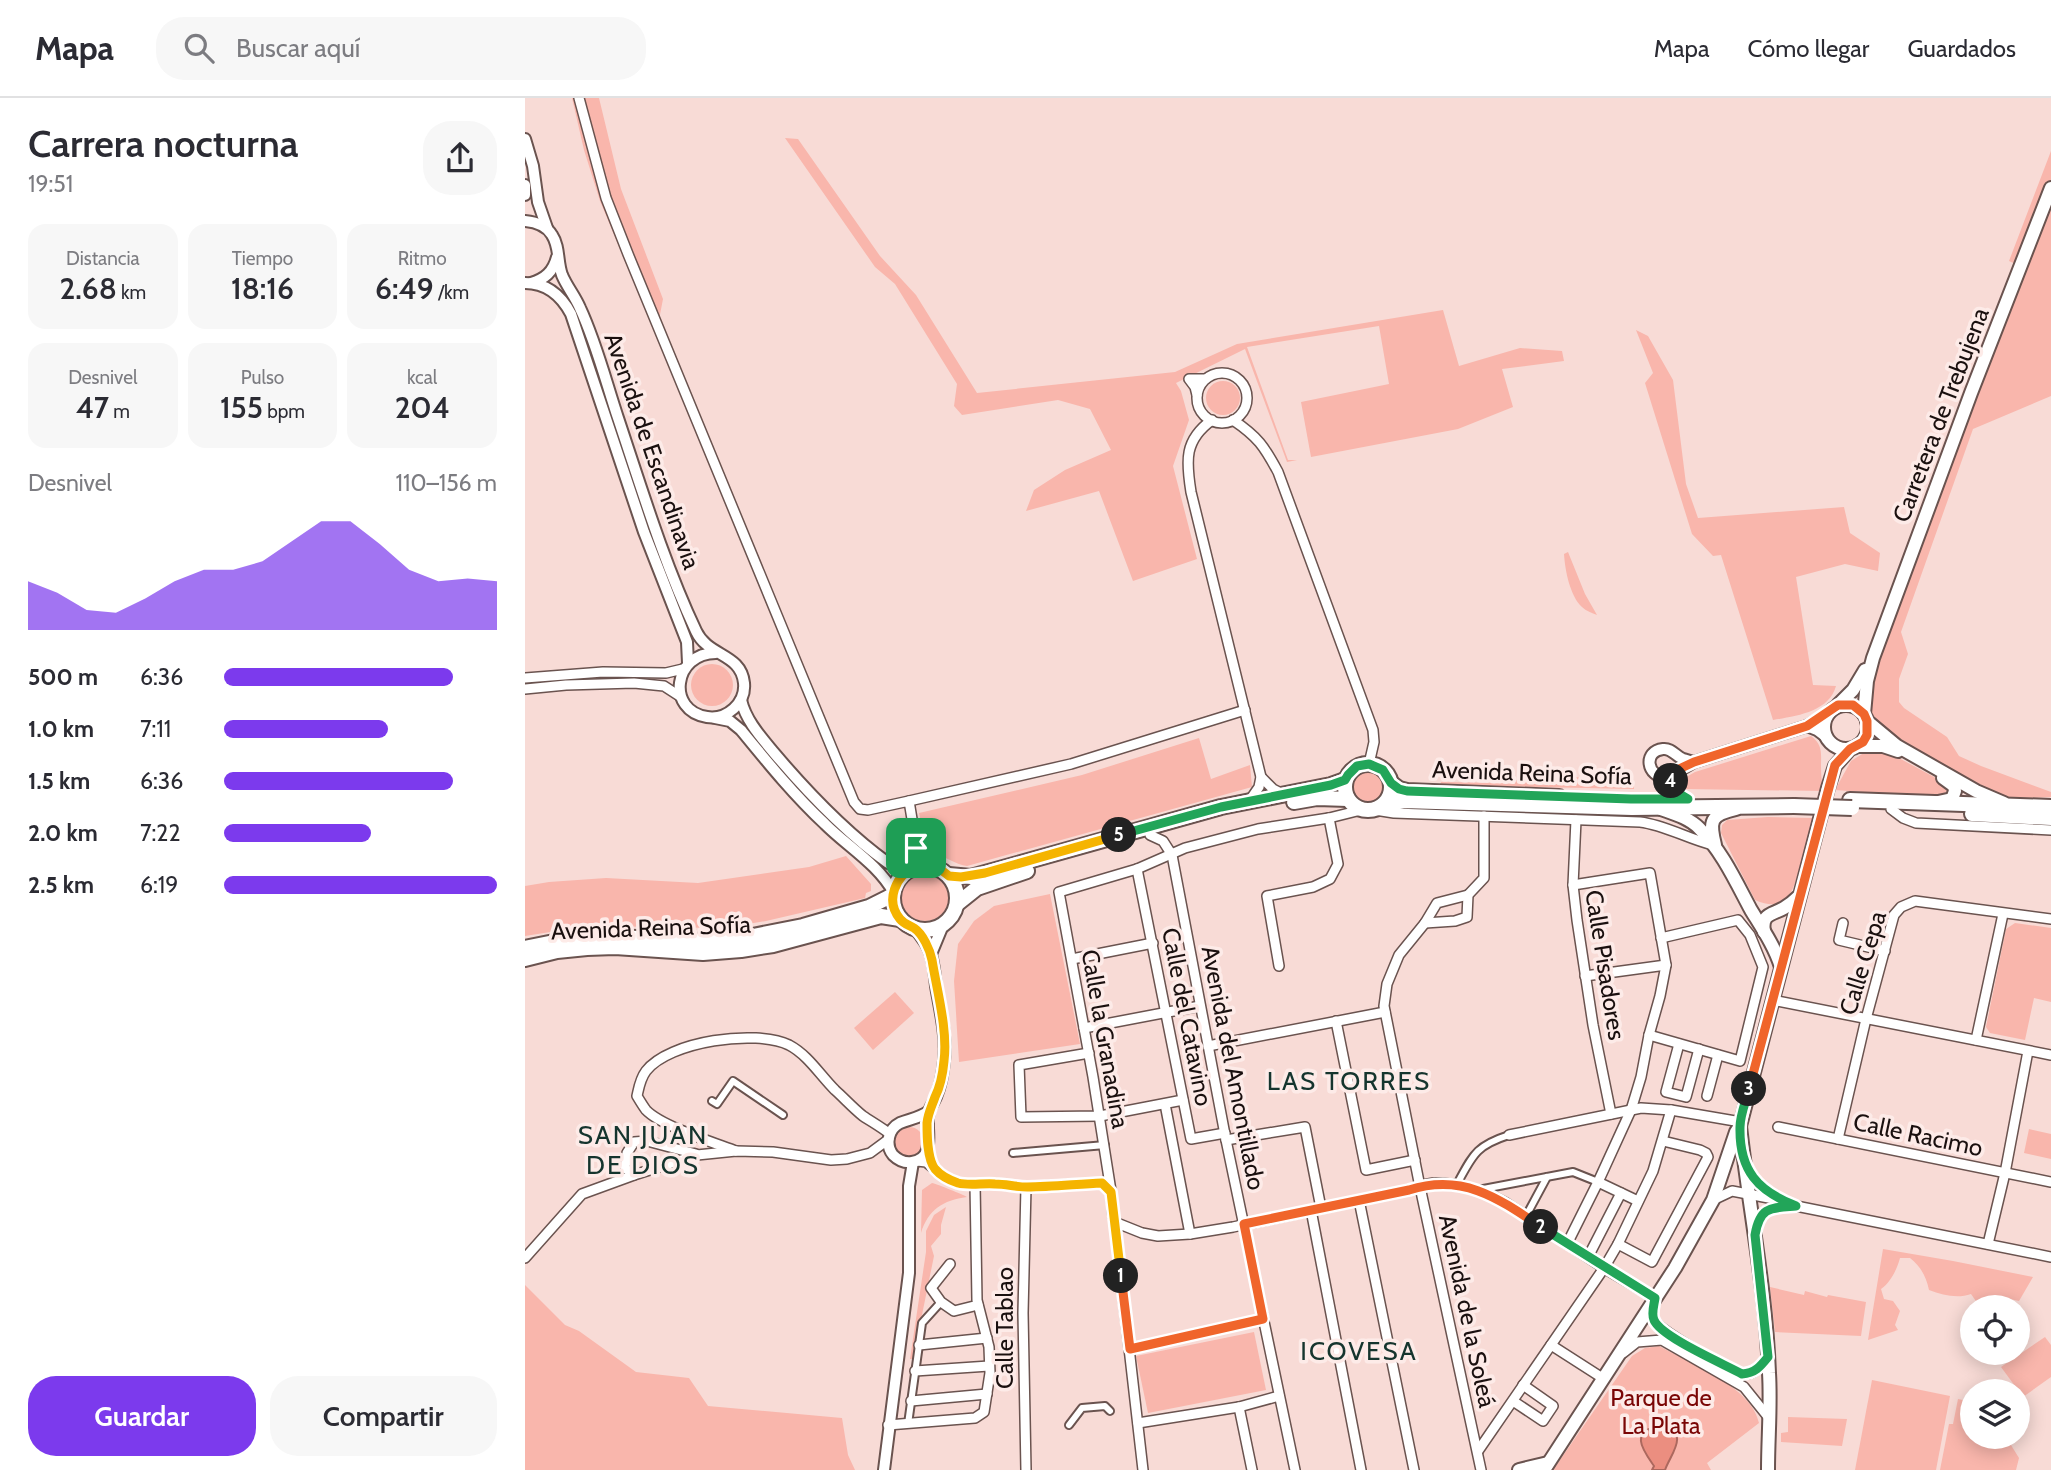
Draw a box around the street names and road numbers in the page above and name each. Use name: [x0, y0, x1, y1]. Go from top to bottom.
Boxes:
street label: Carretera de Trebujena: [1886, 303, 1995, 526]
street label: Avenida de Escandinavia: [598, 329, 707, 573]
street label: Avenida Reina Sofía: [1432, 755, 1633, 790]
street label: Calle Pisadores: [1579, 888, 1632, 1042]
street label: Calle Cepa: [1833, 907, 1892, 1018]
street label: Avenida Reina Sofía: [551, 910, 752, 945]
street label: Calle del Catavino: [1156, 925, 1219, 1108]
street label: Avenida del Amontillado: [1196, 943, 1271, 1192]
street label: Calle la Granadina: [1075, 947, 1136, 1131]
street label: Calle Racimo: [1851, 1107, 1985, 1162]
street label: Avenida de la Soleá: [1433, 1212, 1502, 1411]
street label: Calle Tablao: [990, 1267, 1019, 1389]

